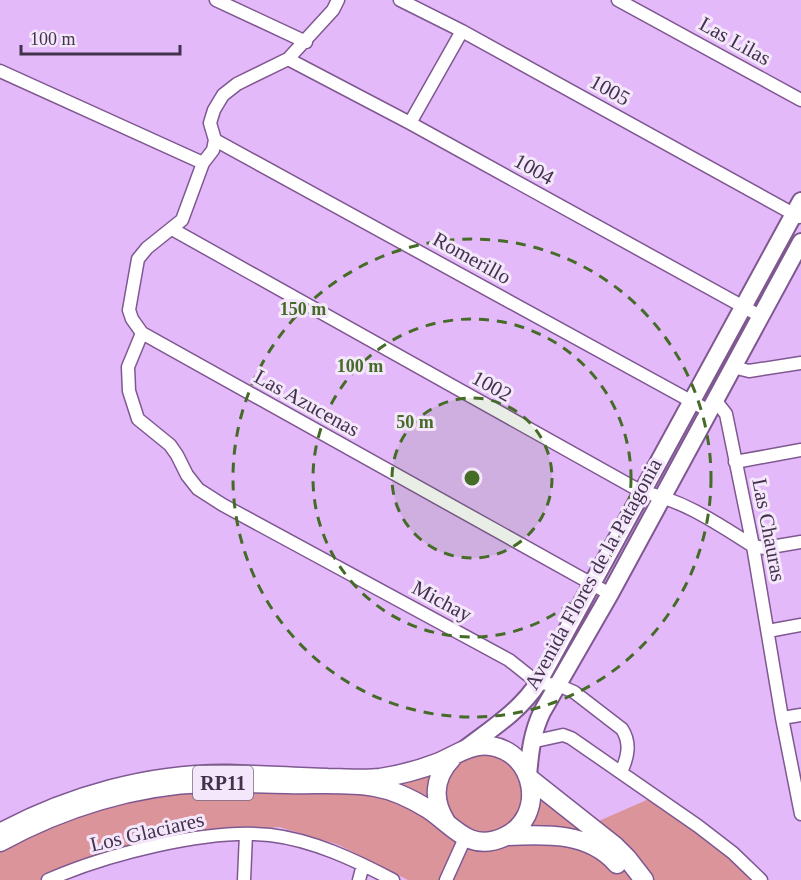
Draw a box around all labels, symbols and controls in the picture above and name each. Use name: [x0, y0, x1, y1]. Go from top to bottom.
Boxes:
street label: Las Lilas: [695, 12, 775, 70]
scale bar: [21, 18, 180, 56]
text: 100 m: [30, 29, 76, 49]
street label: 1005: [586, 69, 634, 111]
street label: 1004: [510, 148, 559, 190]
street label: Romerillo: [429, 227, 515, 289]
text: 150 m: [280, 299, 326, 319]
text: 100 m: [337, 356, 383, 376]
street label: Las Azucenas: [250, 364, 364, 442]
street label: 1002: [468, 365, 516, 407]
text: 50 m: [396, 412, 434, 432]
street label: Avenida Flores de la Patagonia: [519, 454, 667, 694]
centre of rings: [462, 468, 482, 488]
street label: Las Chauras: [747, 476, 791, 584]
street label: Michay: [408, 575, 476, 627]
road number: RP11: [193, 766, 253, 800]
street label: Los Glaciares: [88, 807, 206, 857]

